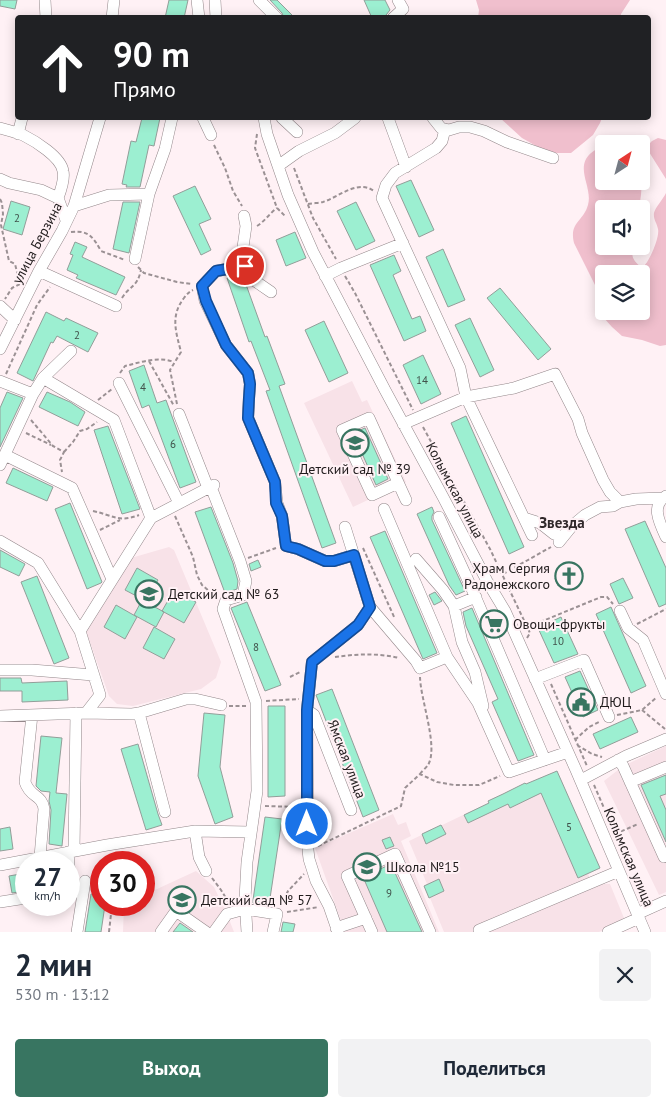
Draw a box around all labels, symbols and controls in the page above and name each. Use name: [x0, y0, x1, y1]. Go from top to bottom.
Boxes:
text: 90 m: [113, 31, 190, 77]
icon: ahead: [30, 35, 95, 100]
text: Прямо: [113, 75, 176, 103]
north arrow: [595, 135, 650, 190]
map controls: [595, 135, 650, 320]
street label: улица Берзина: [8, 199, 66, 287]
button: sound: [595, 200, 650, 255]
house number: 2: [14, 211, 20, 225]
pin: [224, 245, 266, 287]
icon: arrive: [231, 252, 259, 280]
button: layers: [595, 265, 650, 320]
house number: 2: [74, 328, 80, 342]
house number: 14: [416, 373, 428, 387]
house number: 4: [140, 380, 146, 394]
school or university icon: Детский сад № 39: [340, 428, 370, 458]
house number: 6: [170, 437, 176, 451]
street label: Колымская улица: [422, 439, 488, 541]
place label: Детский сад № 39: [299, 460, 411, 478]
district label: Звезда: [539, 513, 585, 532]
place label: Храм Сергия Радонежского: [464, 559, 550, 593]
church icon: Храм Сергия Радонежского: [554, 561, 584, 591]
school or university icon: Детский сад № 63: [134, 579, 164, 609]
place label: Детский сад № 63: [168, 585, 279, 603]
supermarket icon: Овощи-фрукты: [479, 609, 509, 639]
place label: Овощи-фрукты: [513, 615, 605, 633]
house number: 10: [552, 634, 564, 648]
house number: 8: [253, 640, 259, 654]
public building icon: ДЮЦ: [566, 687, 596, 717]
place label: ДЮЦ: [600, 693, 632, 711]
street label: Ямская улица: [324, 717, 370, 801]
position arrow: [280, 797, 332, 849]
street label: Колымская улица: [600, 805, 658, 910]
house number: 5: [566, 820, 572, 834]
speed limit sign: 30: [90, 851, 155, 916]
school or university icon: Школа №15: [352, 852, 382, 882]
place label: Школа №15: [386, 858, 460, 876]
text: 27: [33, 861, 62, 893]
school or university icon: Детский сад № 57: [167, 885, 197, 915]
house number: 9: [386, 886, 392, 900]
text: km/h: [34, 888, 61, 903]
place label: Детский сад № 57: [201, 891, 312, 909]
text: 2 мин: [15, 945, 92, 984]
button: close: [599, 949, 651, 1001]
text: 530 m · 13:12: [15, 984, 110, 1004]
button: Выход: [15, 1039, 328, 1097]
button: Поделиться: [338, 1039, 651, 1097]

